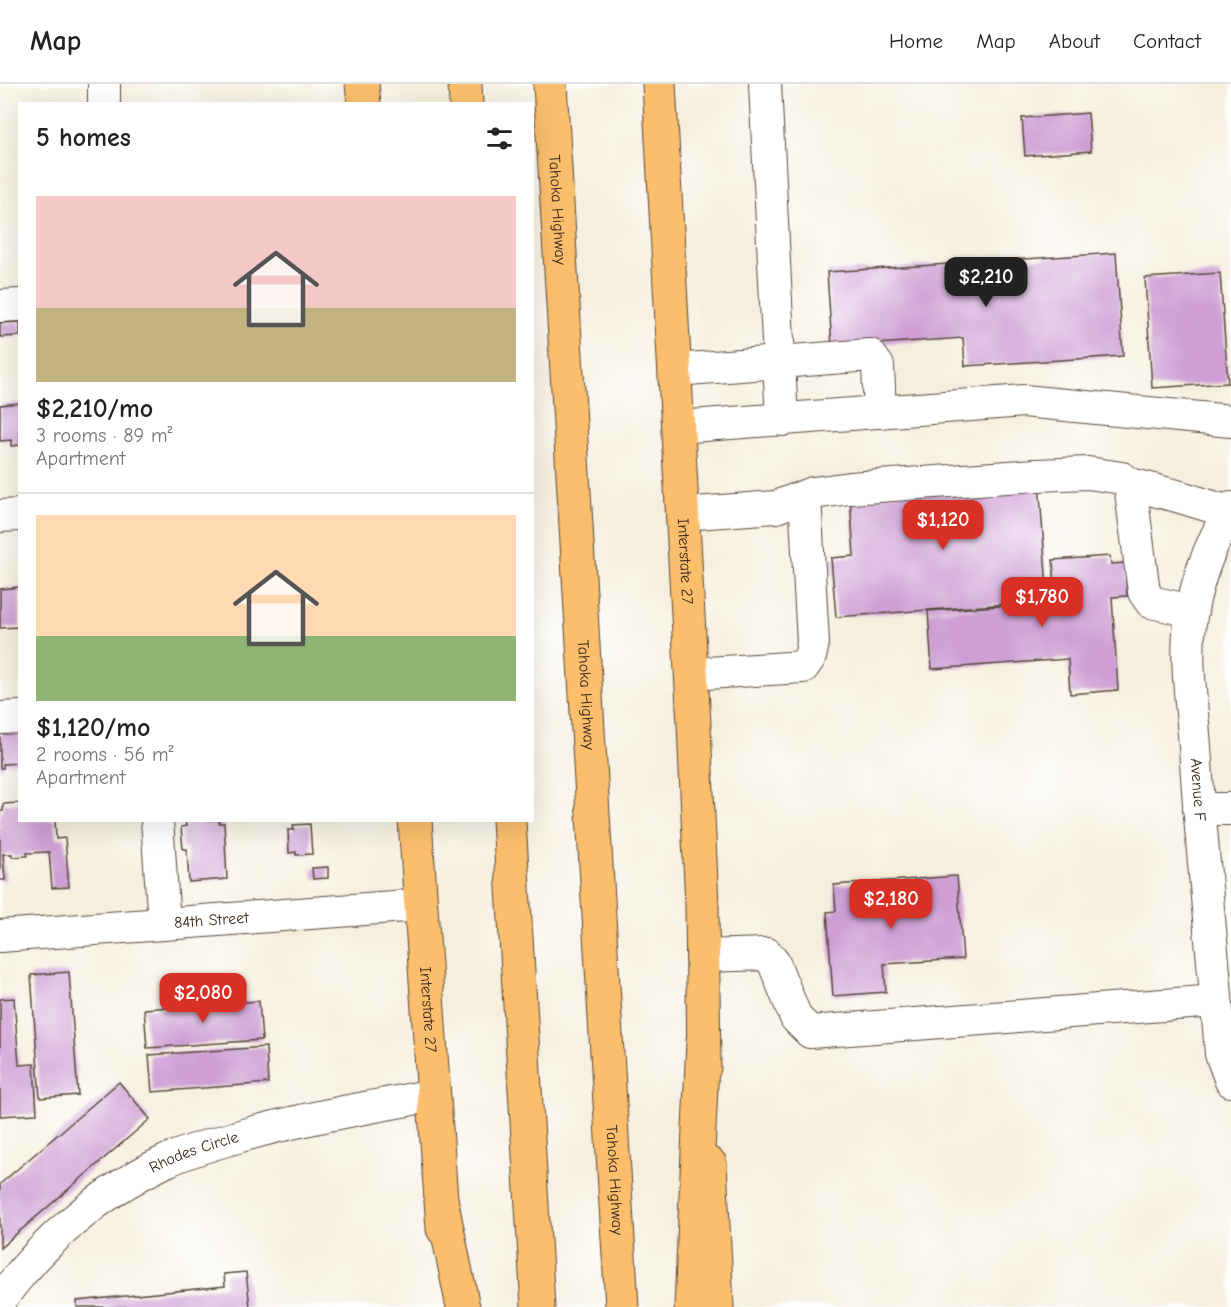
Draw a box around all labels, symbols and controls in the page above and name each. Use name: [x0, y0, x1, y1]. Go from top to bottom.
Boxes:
text: Map: [30, 25, 81, 57]
text: Home: [889, 29, 943, 53]
text: Map: [976, 29, 1016, 53]
text: About: [1049, 29, 1100, 53]
text: Contact: [1133, 29, 1201, 53]
icon: filters: [483, 122, 516, 155]
text: 5 homes: [36, 123, 131, 153]
street label: Tahoka Highway: [545, 154, 570, 266]
icon: home: [222, 235, 330, 343]
pin: $2,210: [937, 257, 1035, 308]
text: $2,210: [958, 265, 1014, 288]
text: $2,210/mo: [36, 394, 153, 424]
text: 3 rooms · 89 m²: [36, 424, 172, 447]
text: Apartment: [36, 447, 126, 470]
pin: $1,120: [894, 500, 992, 551]
text: $1,120: [917, 508, 969, 531]
street label: Interstate 27: [674, 518, 696, 605]
icon: home: [222, 554, 330, 662]
pin: $1,780: [993, 577, 1091, 628]
text: $1,780: [1015, 585, 1069, 608]
street label: Tahoka Highway: [574, 639, 598, 751]
text: $1,120/mo: [36, 713, 150, 743]
text: 2 rooms · 56 m²: [36, 743, 174, 766]
street label: Avenue F: [1187, 758, 1209, 823]
text: Apartment: [36, 766, 126, 789]
pin: $2,180: [842, 879, 940, 930]
text: $2,180: [863, 887, 919, 910]
street label: 84th Street: [174, 909, 250, 932]
street label: Interstate 27: [416, 966, 440, 1054]
pin: $2,080: [154, 973, 252, 1024]
text: $2,080: [174, 981, 232, 1004]
street label: Tahoka Highway: [602, 1125, 627, 1236]
street label: Rhodes Circle: [146, 1128, 241, 1177]

